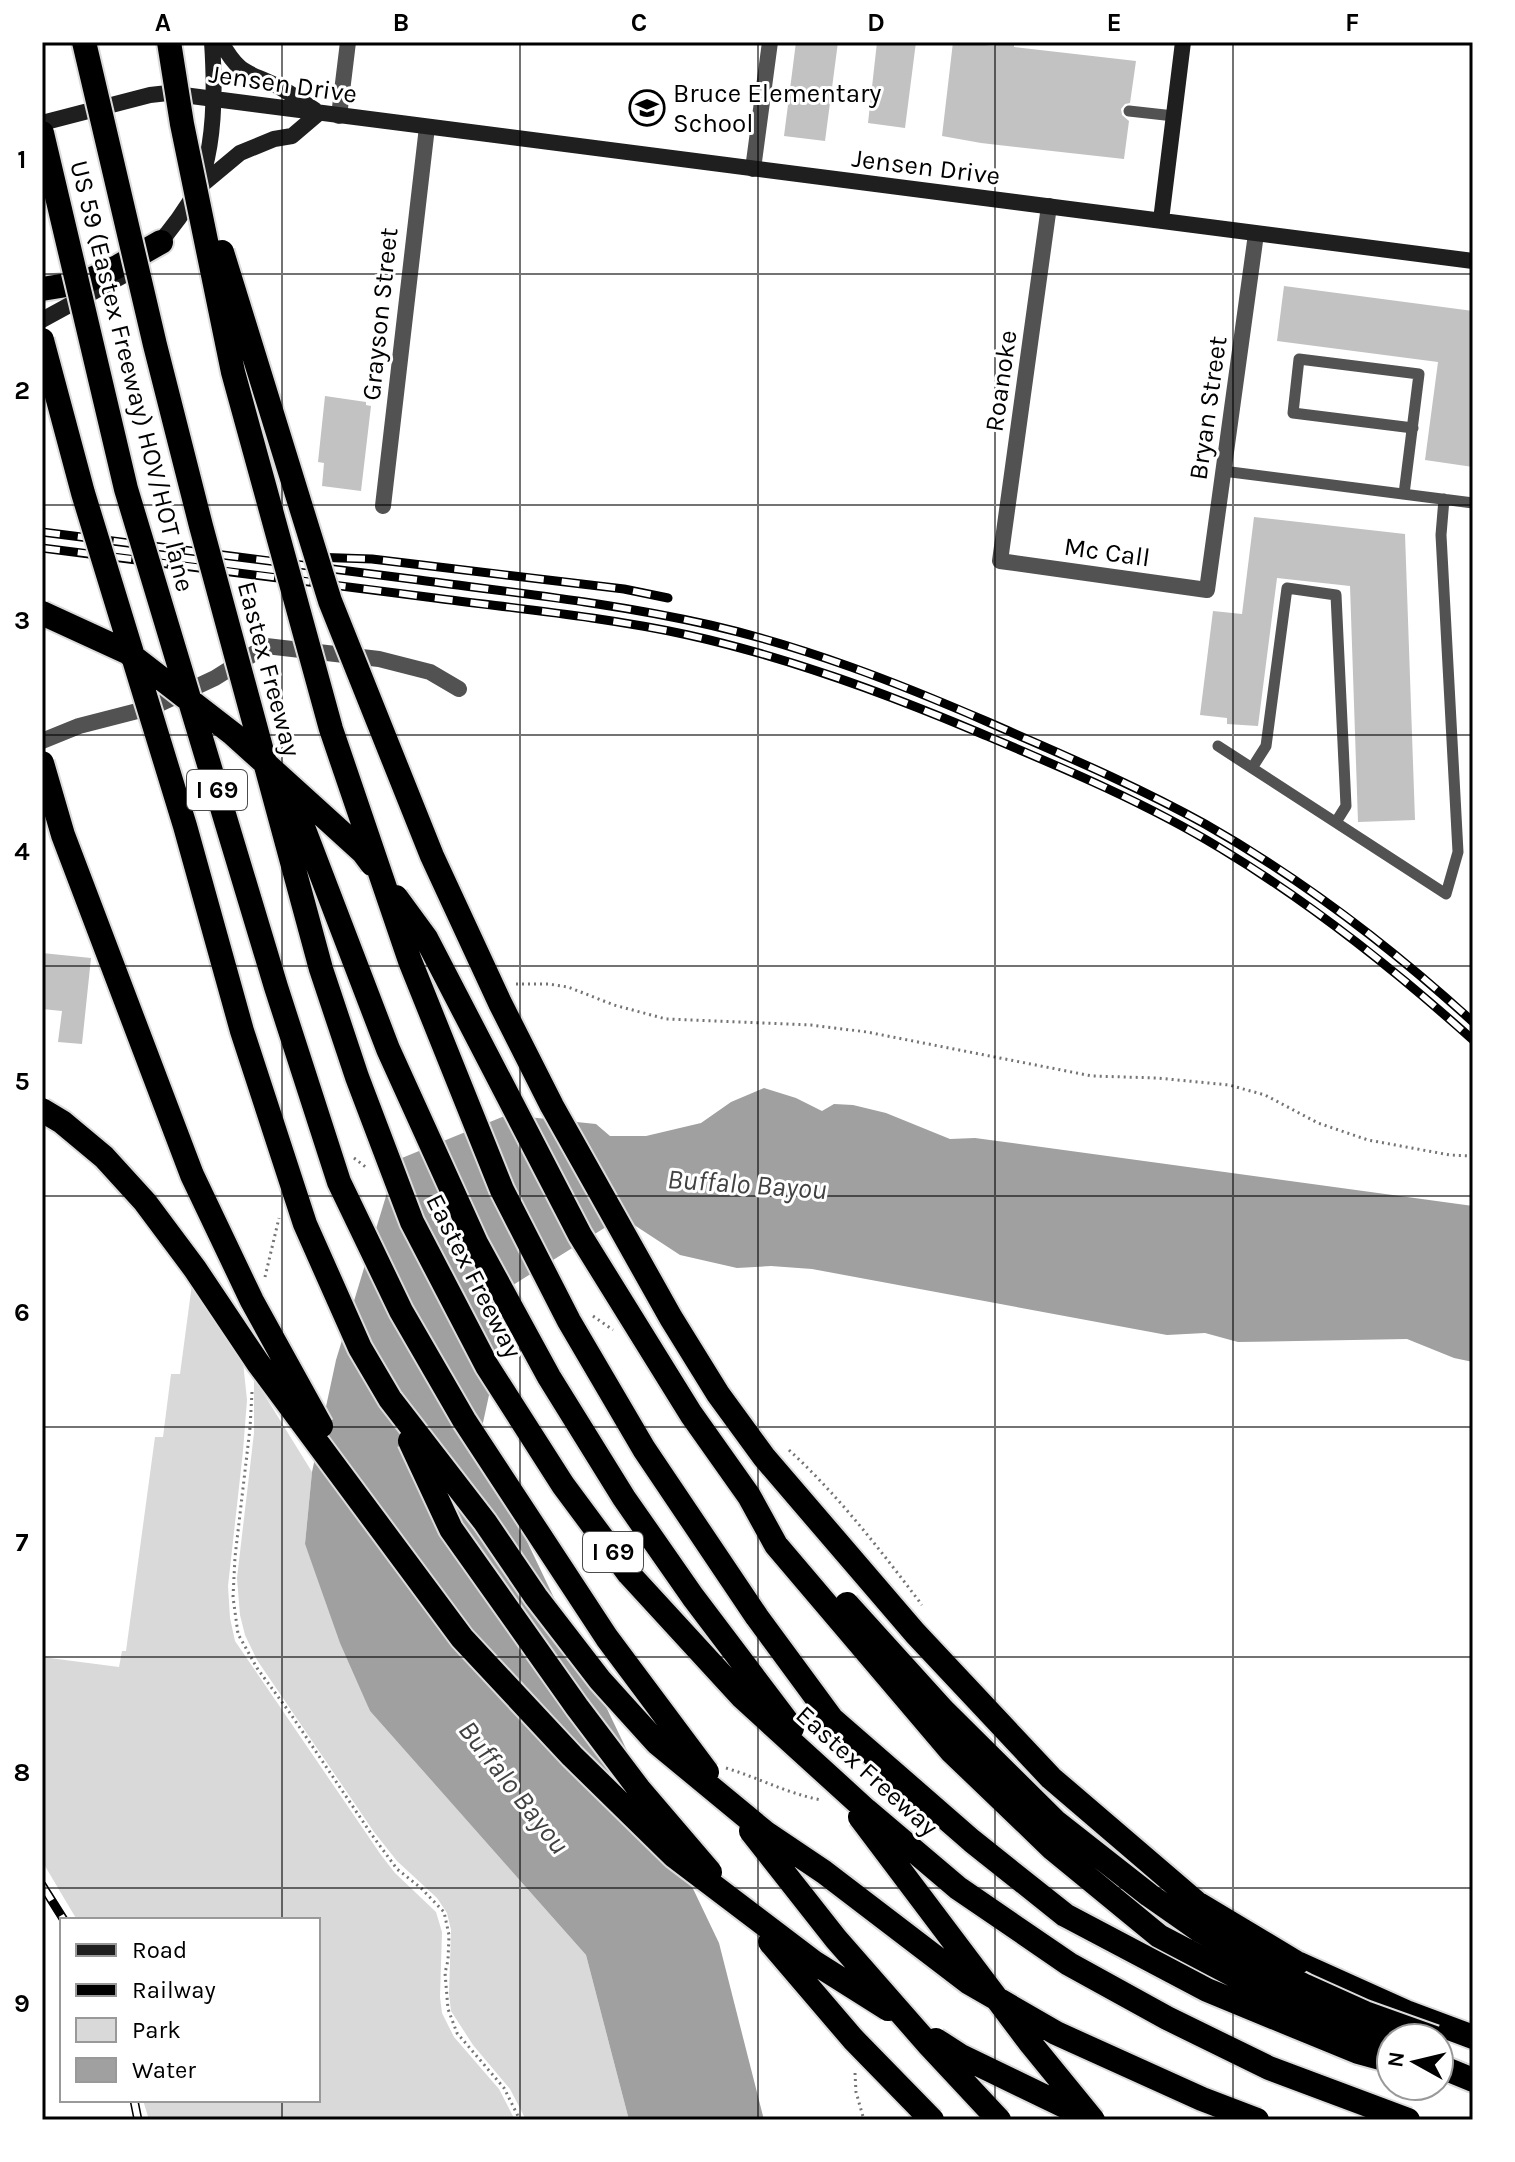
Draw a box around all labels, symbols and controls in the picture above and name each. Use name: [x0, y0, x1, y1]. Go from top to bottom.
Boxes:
text: A: [155, 7, 171, 38]
text: B: [393, 7, 409, 38]
text: C: [631, 7, 647, 38]
text: D: [867, 7, 885, 38]
text: E: [1106, 7, 1122, 38]
text: F: [1345, 7, 1359, 38]
street label: Jensen Drive: [207, 58, 359, 110]
place label: Bruce Elementary School: [673, 78, 881, 139]
school or university icon: Bruce Elementary School: [628, 89, 666, 127]
street label: Jensen Drive: [850, 143, 1002, 191]
text: 1: [17, 144, 27, 175]
street label: US 59 (Eastex Freeway) HOV/HOT lane: [63, 157, 201, 595]
street label: Grayson Street: [356, 226, 405, 402]
street label: Roanoke: [979, 328, 1023, 434]
street label: Bryan Street: [1183, 334, 1233, 482]
text: 2: [14, 375, 30, 406]
street label: Mc Call: [1062, 531, 1152, 573]
street label: Eastex Freeway: [231, 578, 307, 760]
text: 3: [14, 605, 30, 636]
road number: I 69: [187, 770, 247, 810]
text: 4: [14, 836, 30, 867]
text: 5: [14, 1066, 30, 1097]
water label: Buffalo Bayou: [666, 1162, 828, 1206]
street label: Eastex Freeway: [419, 1189, 529, 1363]
text: 6: [14, 1297, 30, 1328]
text: 7: [16, 1527, 29, 1558]
road number: I 69: [583, 1532, 643, 1572]
street label: Eastex Freeway: [790, 1699, 944, 1843]
water label: Buffalo Bayou: [452, 1714, 576, 1860]
text: 8: [14, 1757, 30, 1788]
legend: [60, 1918, 320, 2102]
text: Road: [132, 1936, 187, 1964]
text: Railway: [132, 1976, 216, 2004]
text: 9: [14, 1988, 30, 2019]
text: Park: [132, 2016, 181, 2044]
north arrow: [1375, 2022, 1455, 2102]
text: N: [1382, 2050, 1410, 2069]
text: Water: [132, 2056, 196, 2084]

